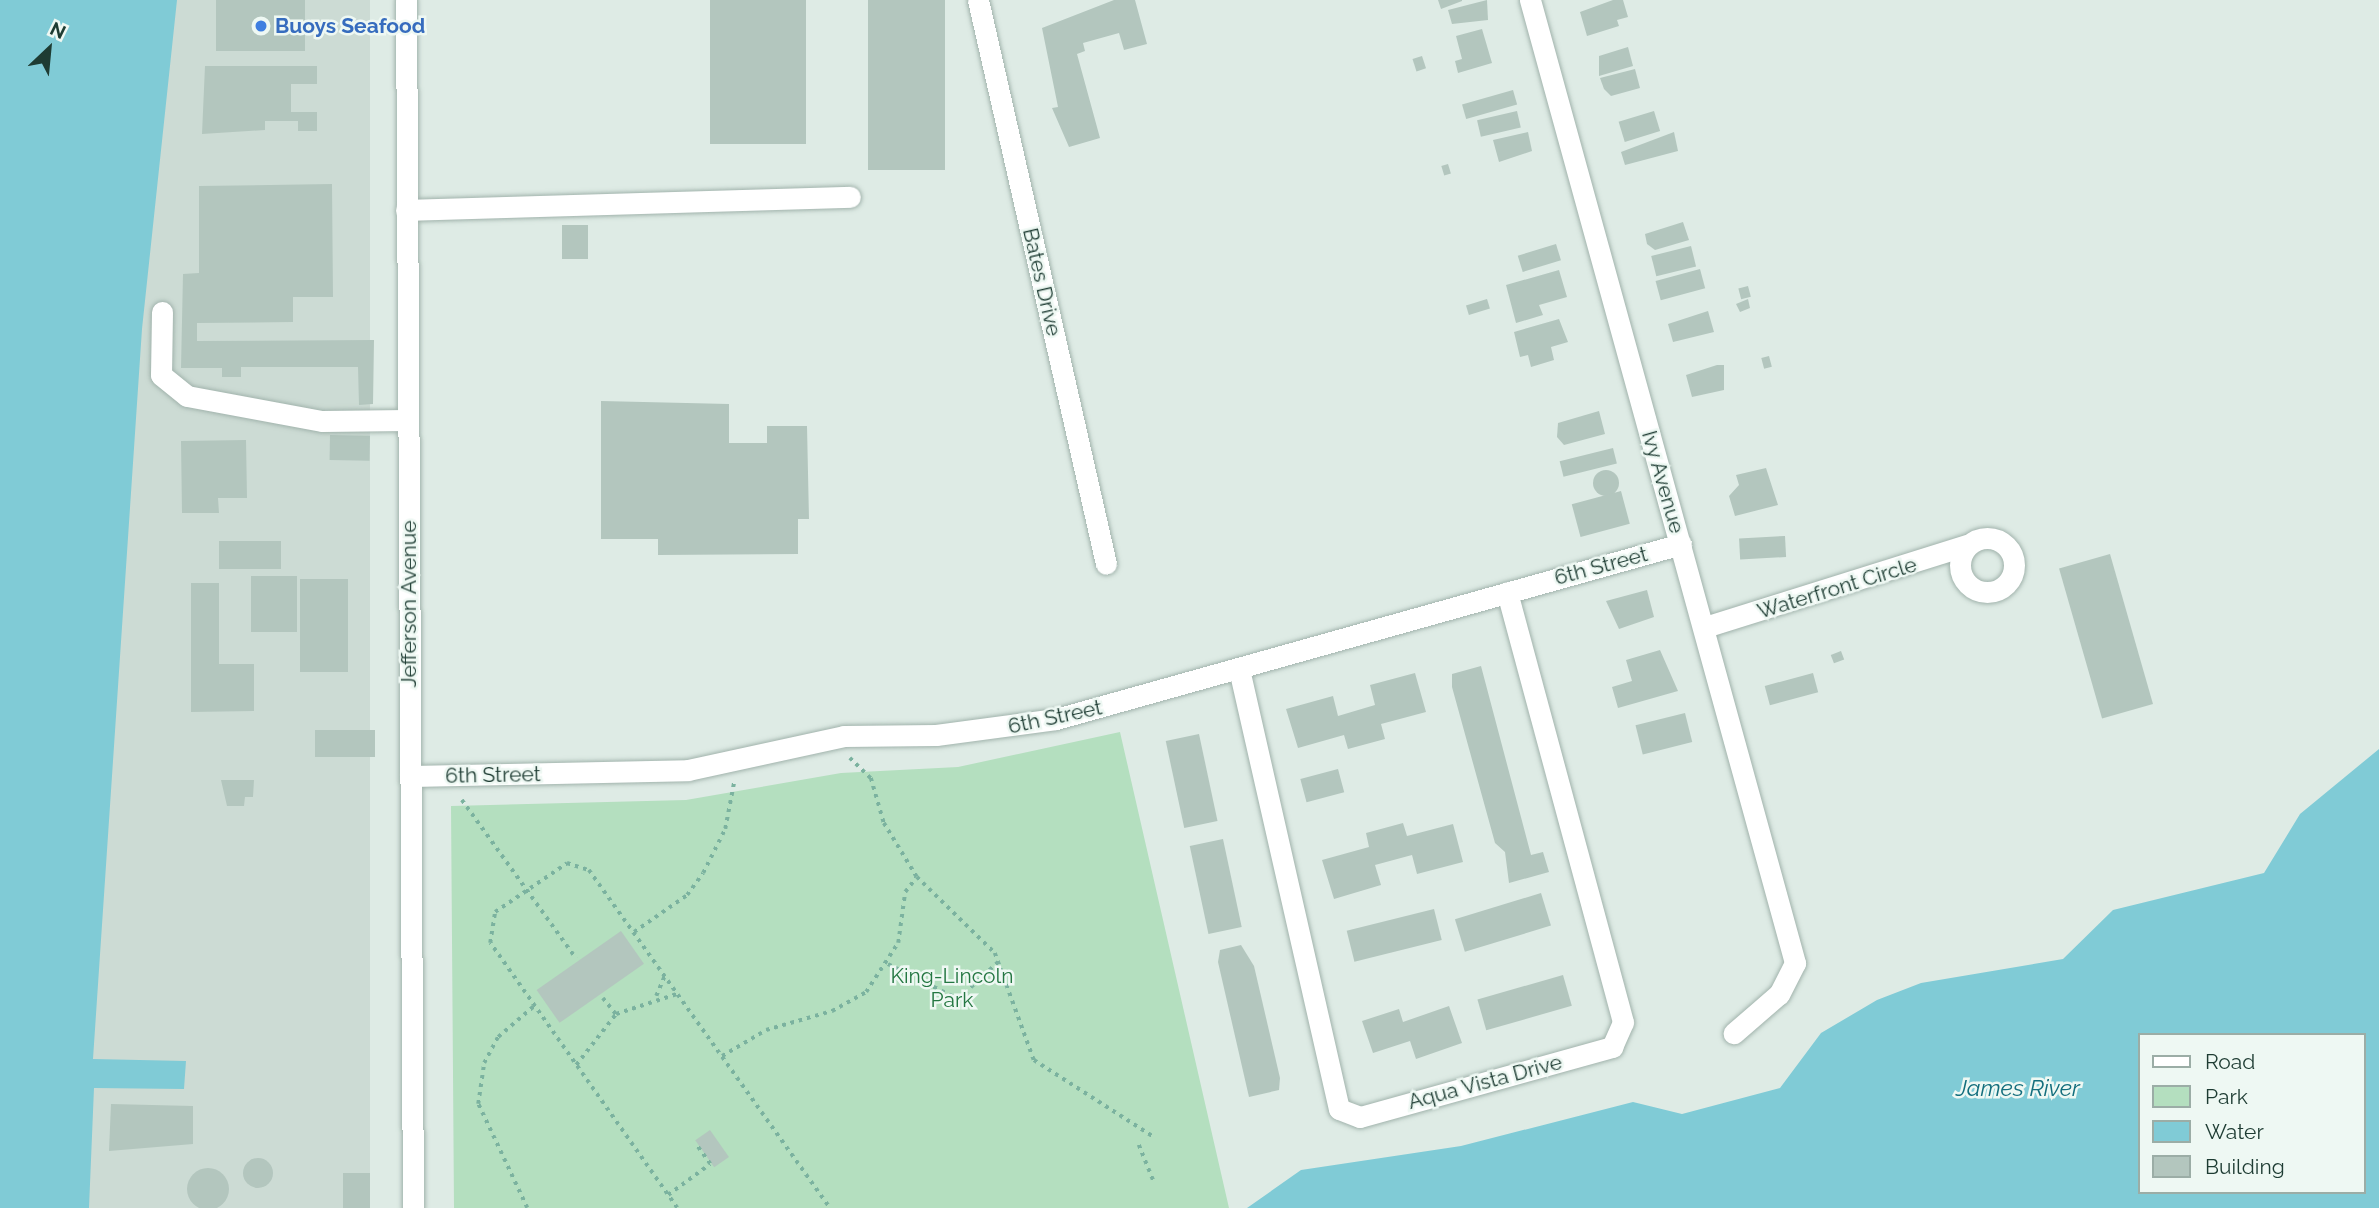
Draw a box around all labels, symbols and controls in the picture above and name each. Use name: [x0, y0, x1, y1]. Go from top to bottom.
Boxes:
place label: Buoys Seafood: [275, 13, 425, 39]
north arrow: [14, 14, 84, 84]
text: N: [47, 17, 70, 43]
marker: Buoys Seafood: [253, 18, 269, 34]
street label: Bates Drive: [1017, 226, 1067, 338]
street label: Ivy Avenue: [1636, 427, 1690, 537]
street label: Jefferson Avenue: [396, 520, 422, 688]
street label: 6th Street: [1552, 541, 1650, 591]
street label: Waterfront Circle: [1754, 552, 1920, 624]
street label: 6th Street: [1006, 695, 1104, 739]
street label: 6th Street: [445, 762, 541, 788]
park label: King-Lincoln Park: [890, 963, 1014, 1013]
legend: [2138, 1033, 2365, 1194]
street label: Aqua Vista Drive: [1405, 1049, 1565, 1115]
text: Road: [2205, 1049, 2255, 1074]
water label: James River: [1956, 1074, 2080, 1102]
text: Park: [2205, 1084, 2248, 1109]
text: Water: [2205, 1119, 2264, 1144]
text: Building: [2205, 1154, 2285, 1179]

